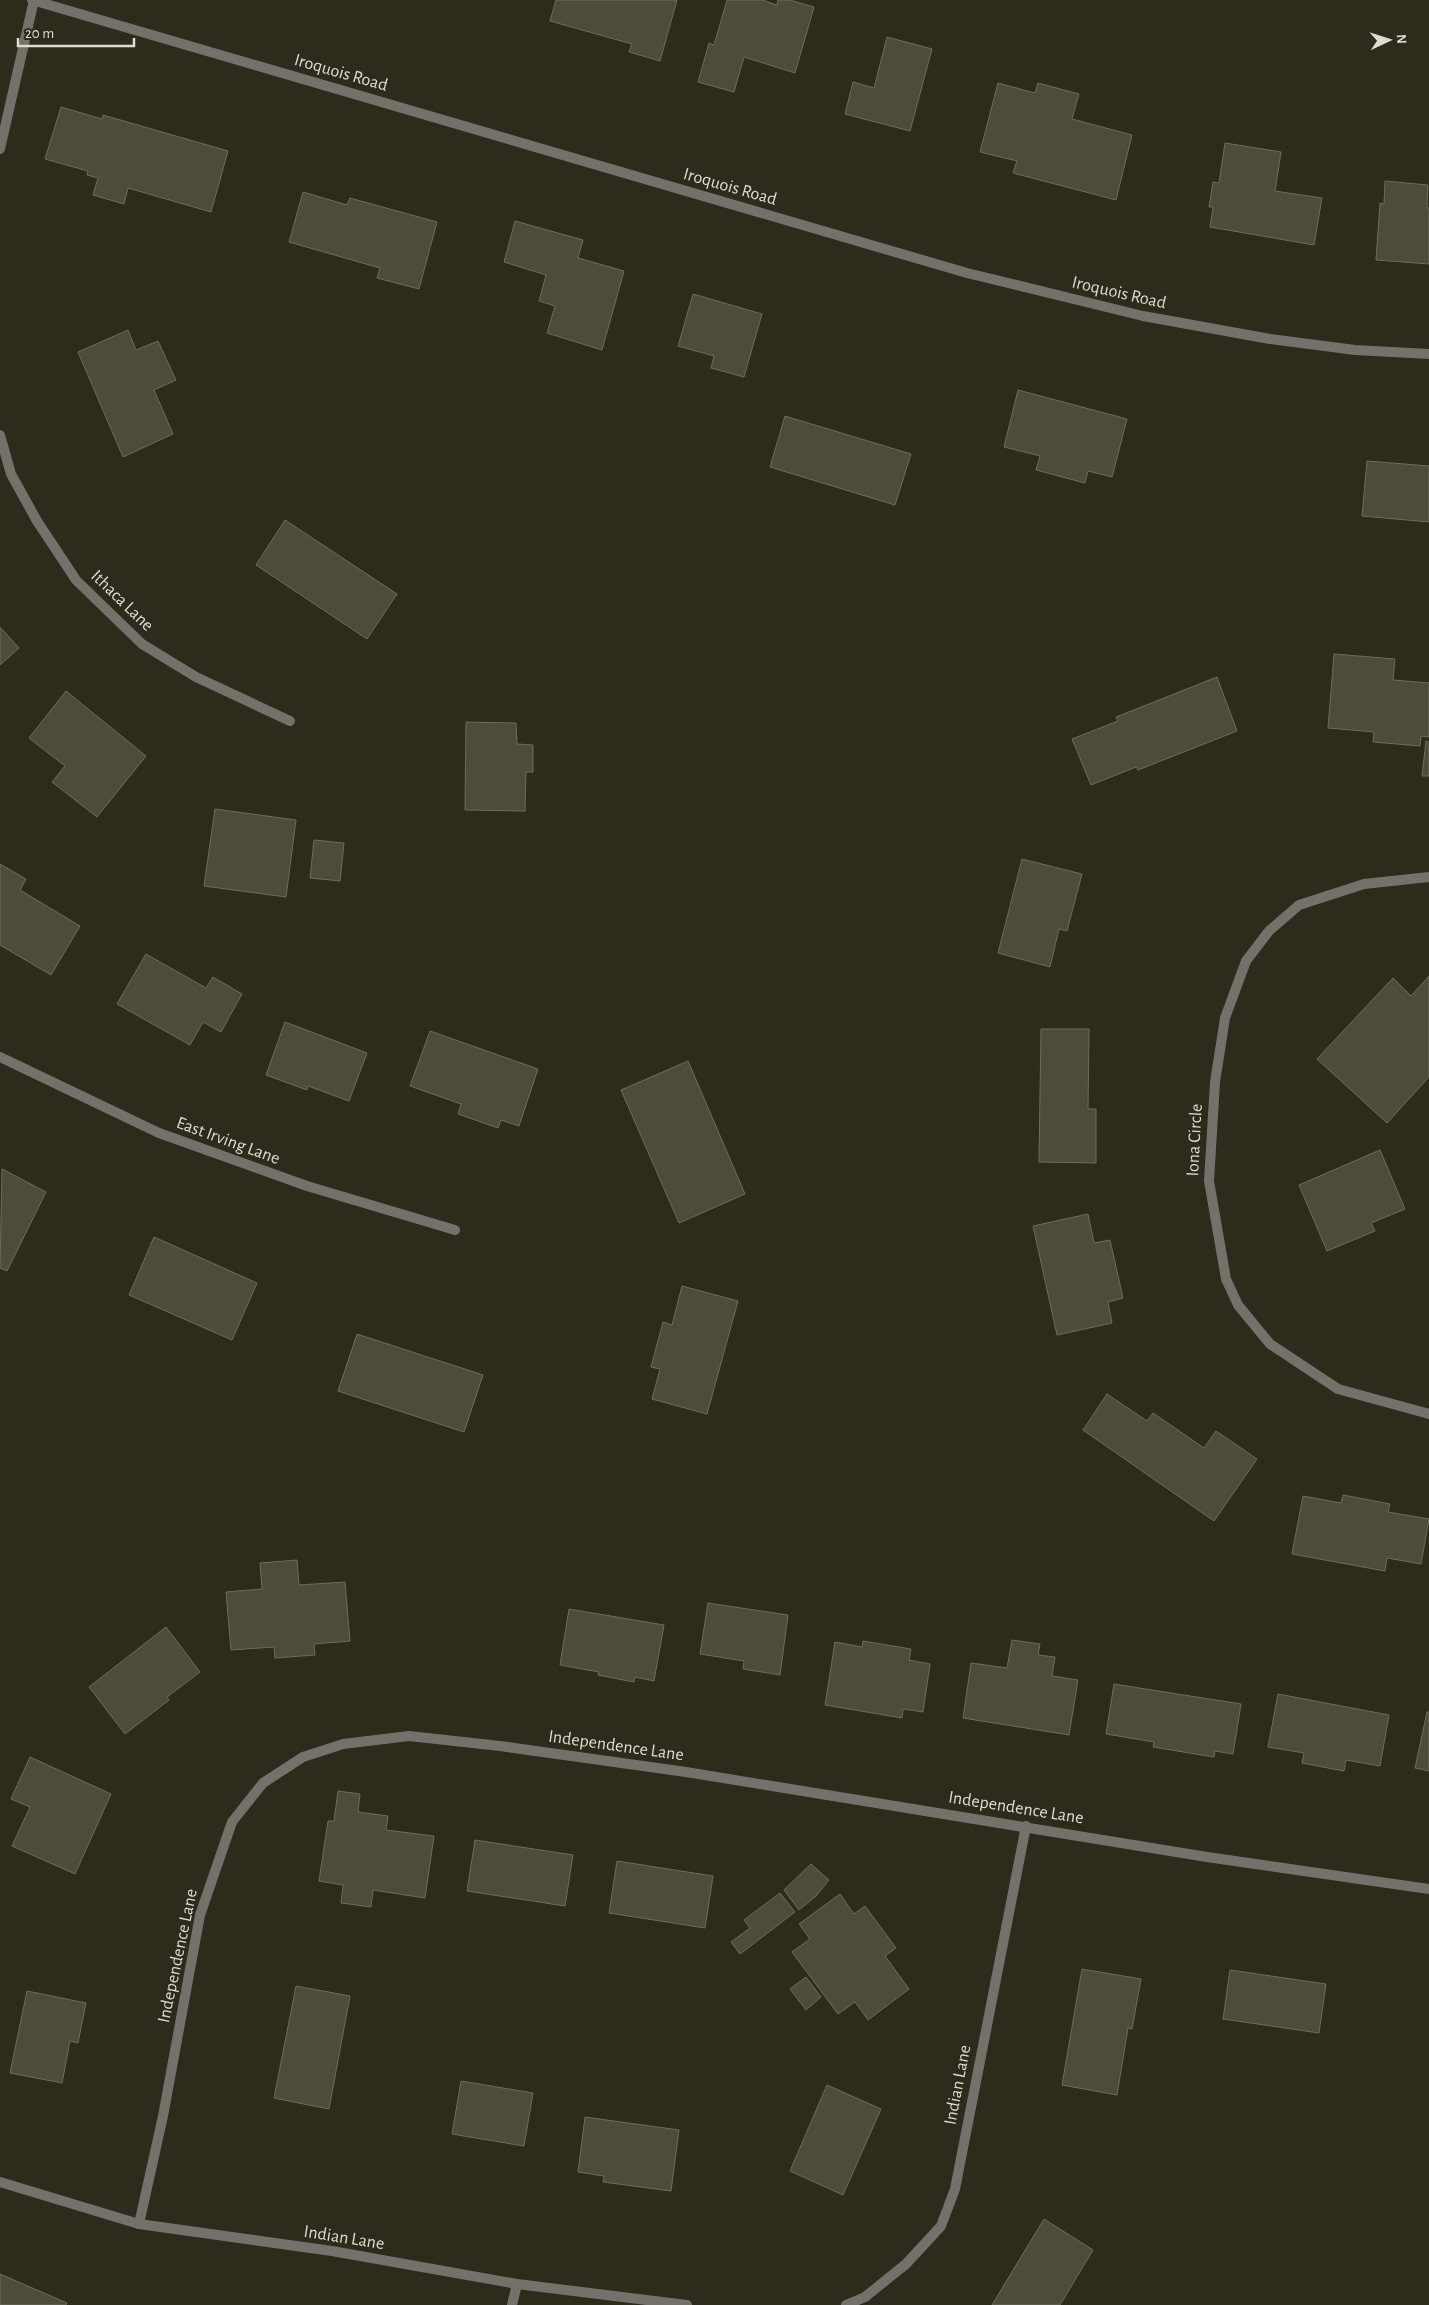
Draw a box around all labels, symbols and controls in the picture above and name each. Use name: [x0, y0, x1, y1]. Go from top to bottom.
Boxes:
scale bar: [18, 15, 134, 47]
north arrow: [1364, 15, 1414, 65]
text: 20 m: [25, 26, 54, 41]
text: N: [1394, 34, 1408, 45]
street label: Iroquois Road: [292, 51, 390, 95]
street label: Iroquois Road: [681, 165, 779, 209]
street label: Iroquois Road: [1070, 273, 1168, 313]
street label: Ithaca Lane: [87, 567, 157, 635]
street label: Iona Circle: [1184, 1103, 1206, 1177]
street label: East Irving Lane: [174, 1114, 282, 1168]
street label: Independence Lane: [547, 1728, 685, 1764]
street label: Independence Lane: [947, 1788, 1085, 1828]
street label: Independence Lane: [155, 1887, 201, 2025]
street label: Indian Lane: [941, 2043, 975, 2127]
street label: Indian Lane: [302, 2223, 386, 2253]

